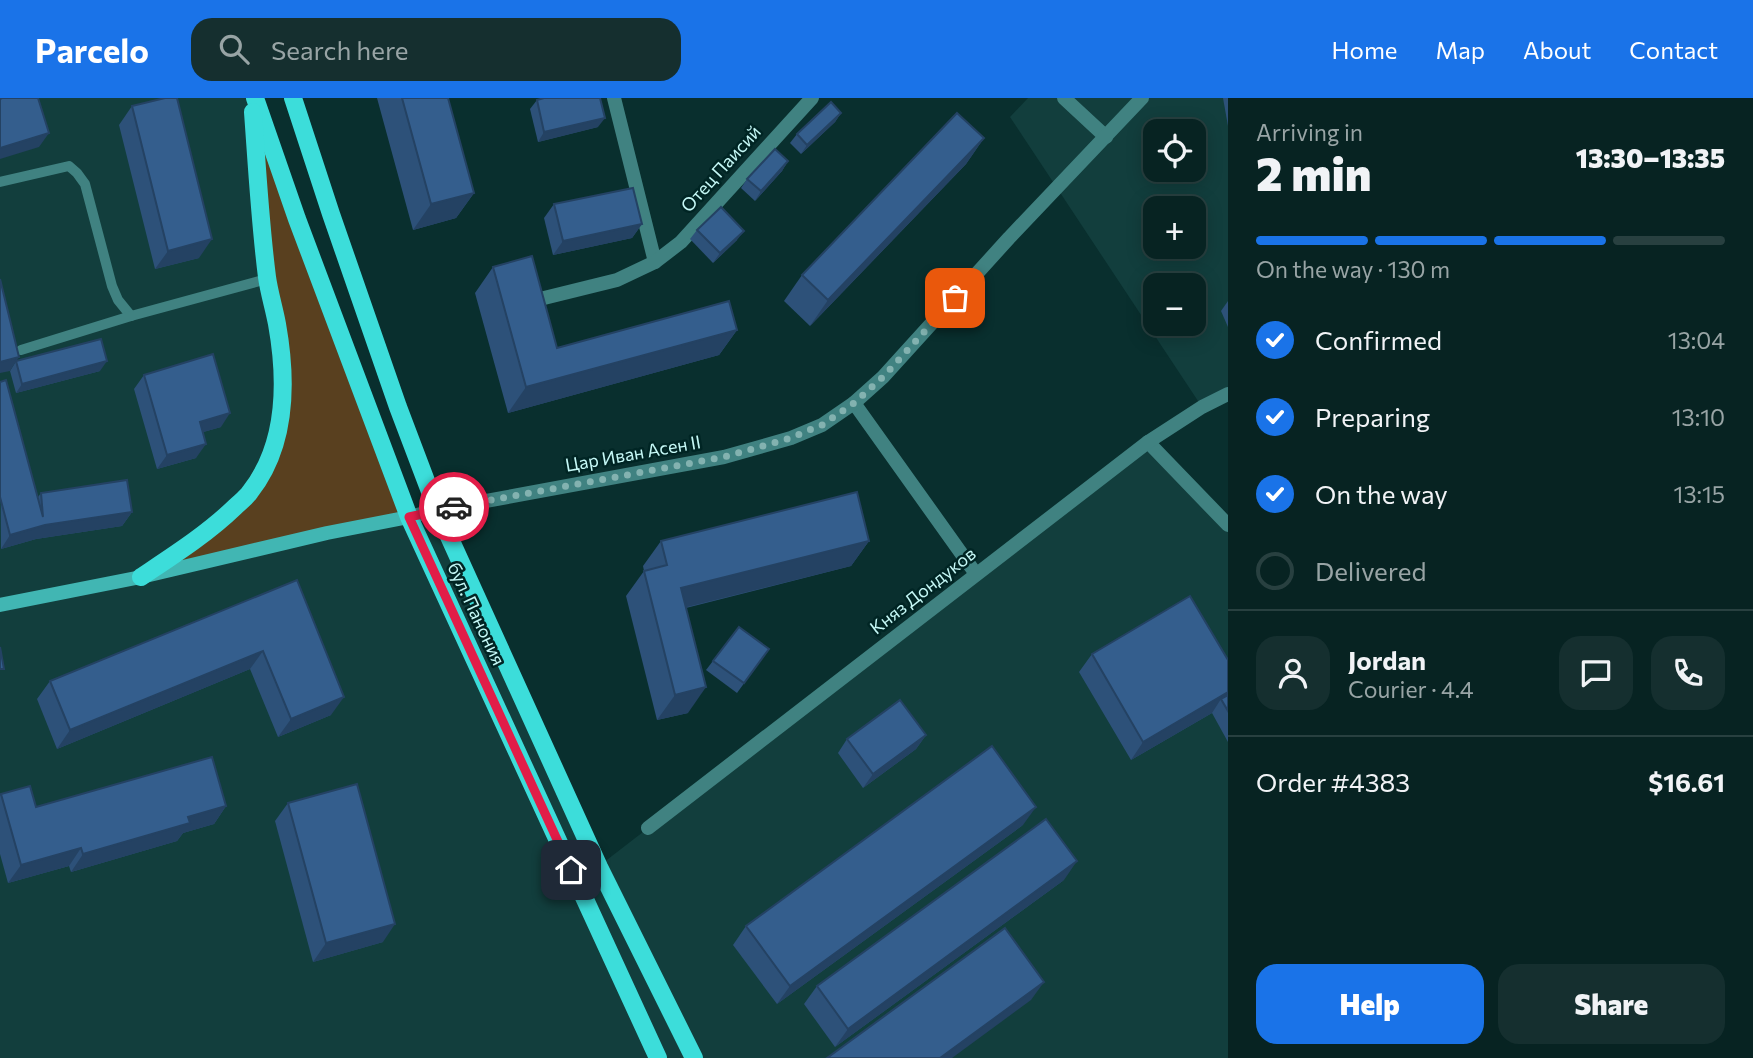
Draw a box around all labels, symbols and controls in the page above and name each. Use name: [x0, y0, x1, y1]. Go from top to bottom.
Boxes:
search box: [191, 18, 681, 81]
text: Parcelo: [35, 29, 149, 70]
icon: search: [215, 30, 253, 68]
text: Search here: [271, 34, 409, 65]
text: Home: [1332, 35, 1398, 64]
text: Map: [1436, 35, 1485, 64]
text: About: [1523, 35, 1591, 64]
text: Contact: [1629, 35, 1718, 64]
text: Arriving in: [1256, 118, 1363, 146]
map controls: [1143, 119, 1206, 336]
button: locate: [1143, 119, 1206, 182]
street label: Отец Паисий: [676, 120, 765, 216]
text: 13:30–13:35: [1576, 142, 1725, 173]
text: 2 min: [1256, 144, 1372, 200]
button: +: [1143, 196, 1206, 259]
text: On the way · 130 m: [1256, 255, 1450, 283]
pin: [925, 268, 985, 328]
button: −: [1143, 273, 1206, 336]
icon: bag: [936, 279, 974, 317]
icon: check: [1256, 321, 1294, 359]
text: Confirmed: [1315, 324, 1442, 355]
text: 13:04: [1668, 326, 1725, 354]
icon: check: [1256, 398, 1294, 436]
text: Preparing: [1315, 401, 1430, 432]
text: 13:10: [1672, 403, 1725, 431]
street label: Цар Иван Асен II: [563, 430, 702, 476]
courier: [419, 472, 489, 542]
icon: check: [1256, 475, 1294, 513]
text: On the way: [1315, 478, 1448, 509]
text: 13:15: [1674, 480, 1725, 508]
icon: car: [435, 488, 473, 526]
street label: Княз Дондуков: [865, 542, 980, 638]
text: Delivered: [1315, 555, 1426, 586]
street label: бул. Панония: [443, 559, 510, 669]
button: person: [1256, 636, 1330, 710]
button: chat: [1559, 636, 1633, 710]
button: phone: [1651, 636, 1725, 710]
text: Jordan: [1348, 644, 1426, 675]
text: Courier · 4.4: [1348, 675, 1474, 703]
text: Order #4383: [1256, 766, 1410, 797]
text: $16.61: [1648, 766, 1725, 797]
pin: [541, 840, 601, 900]
icon: home: [552, 851, 590, 889]
button: Help: [1256, 964, 1484, 1044]
button: Share: [1498, 964, 1725, 1044]

